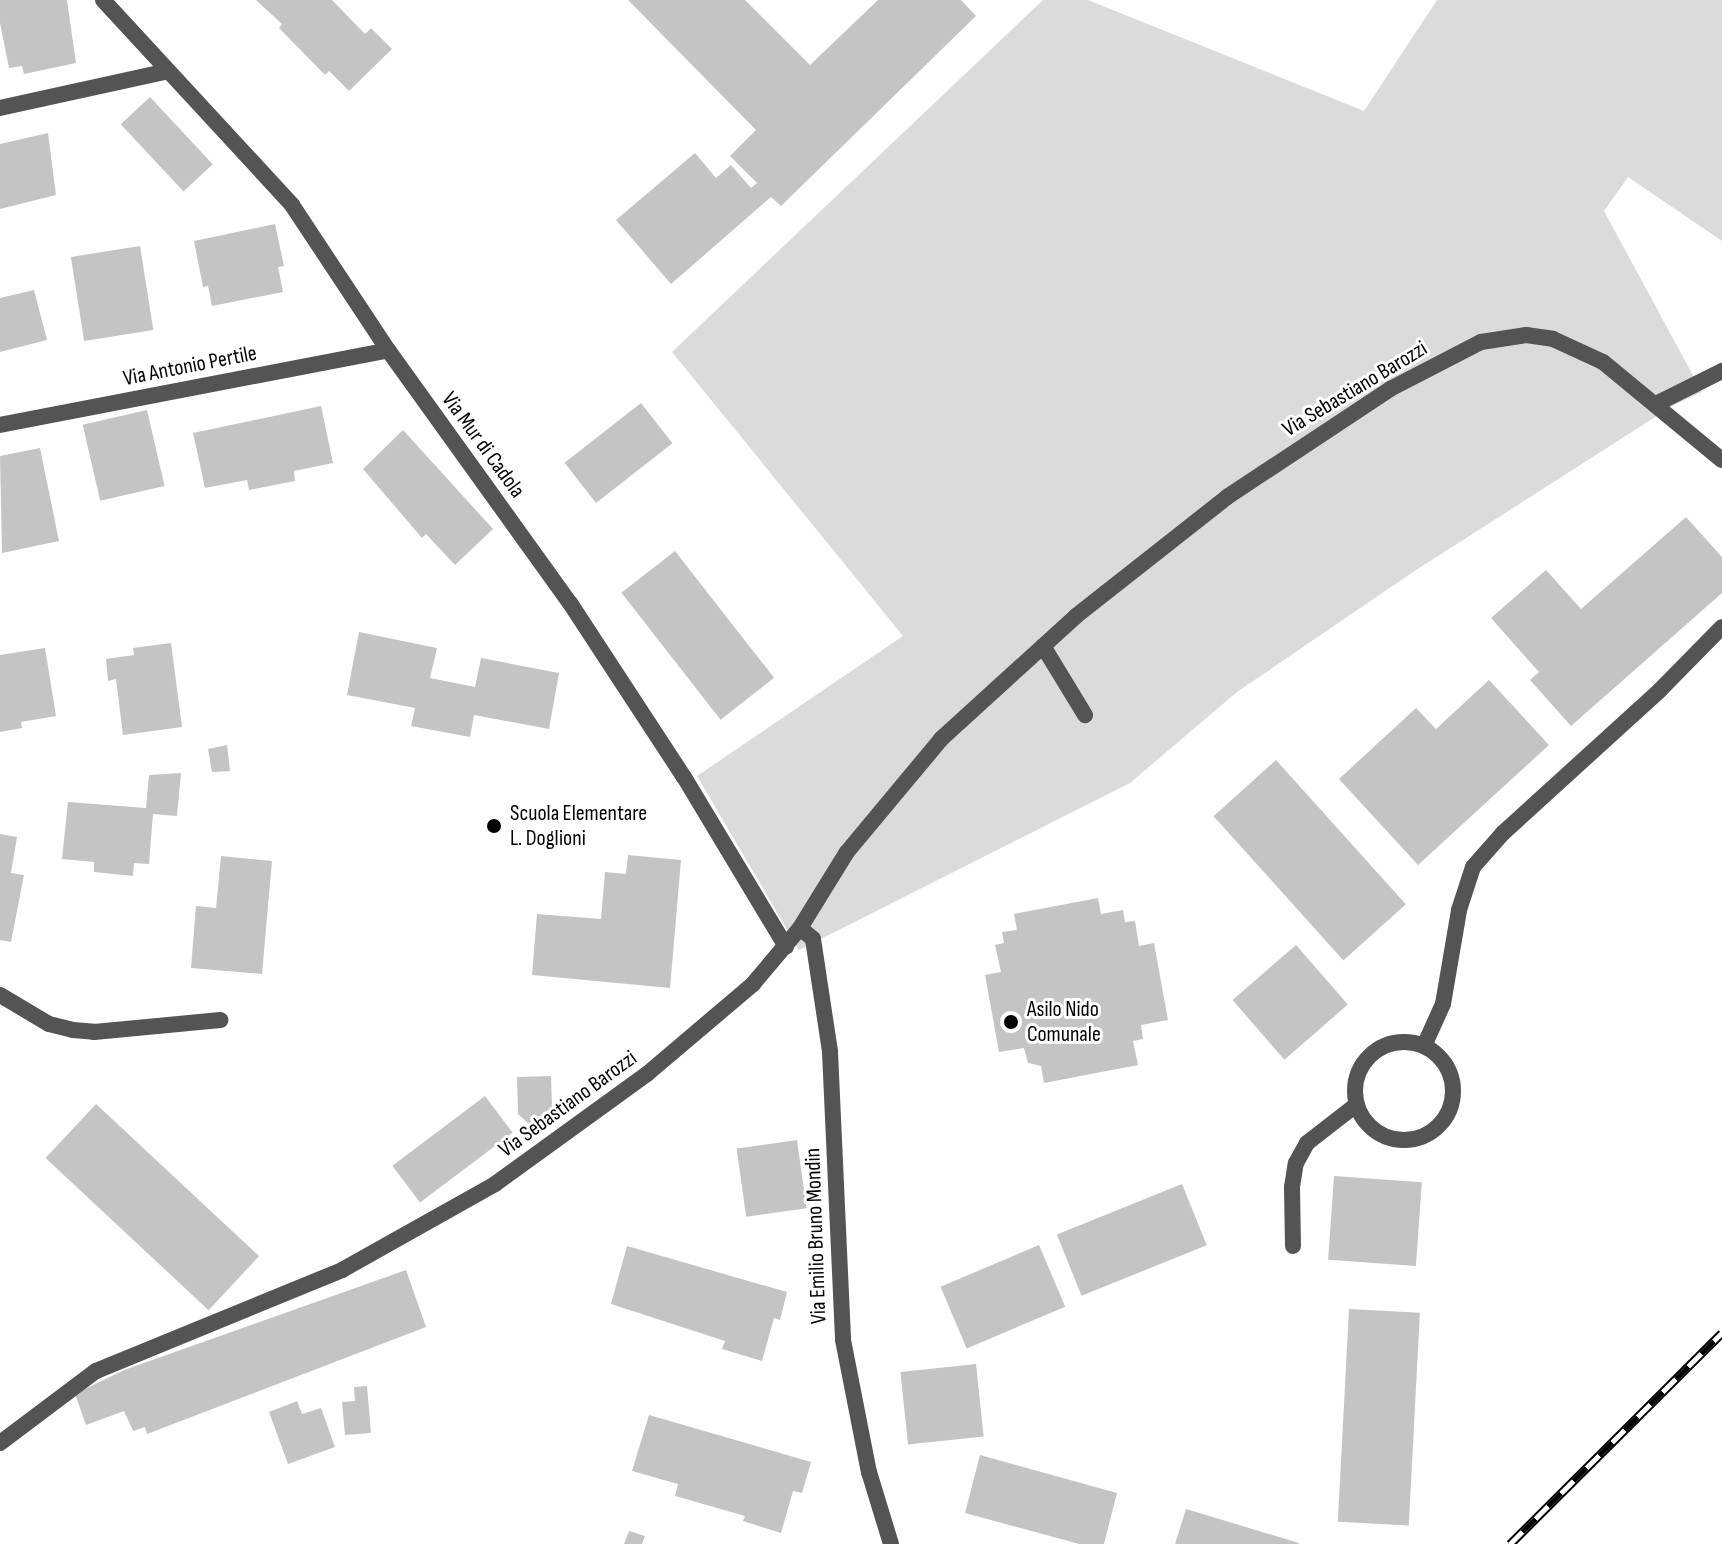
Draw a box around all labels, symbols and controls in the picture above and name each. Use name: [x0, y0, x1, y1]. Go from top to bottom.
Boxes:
street label: Via Sebastiano Barozzi: [1278, 335, 1432, 443]
street label: Via Antonio Pertile: [121, 340, 259, 392]
street label: Via Mur di Cadola: [436, 387, 530, 503]
place label: Scuola Elementare L. Doglioni: [510, 800, 647, 852]
marker: Scuola Elementare L. Doglioni: [485, 817, 503, 835]
place label: Asilo Nido Comunale: [1027, 996, 1101, 1048]
marker: Asilo Nido Comunale: [1002, 1013, 1020, 1031]
street label: Via Sebastiano Barozzi: [494, 1045, 642, 1163]
street label: Via Emilio Bruno Mondin: [800, 1148, 832, 1324]

